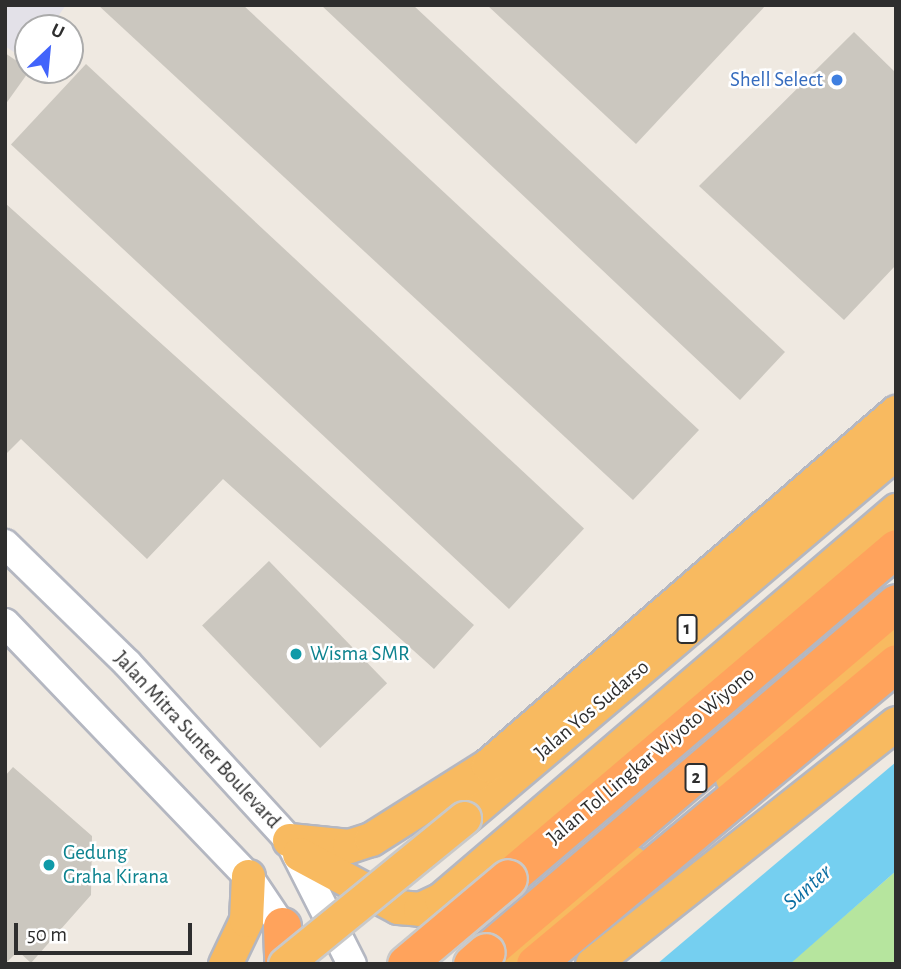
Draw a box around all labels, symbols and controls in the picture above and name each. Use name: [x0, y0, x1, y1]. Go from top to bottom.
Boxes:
north arrow: [14, 14, 84, 84]
text: U: [48, 20, 67, 43]
place label: Shell Select: [730, 67, 823, 93]
marker: Shell Select: [829, 72, 845, 88]
road number: 1: [676, 614, 698, 644]
place label: Wisma SMR: [310, 641, 410, 667]
street label: Jalan Mitra Sunter Boulevard: [108, 646, 286, 834]
marker: Wisma SMR: [288, 646, 304, 662]
street label: Jalan Yos Sudarso: [530, 655, 654, 765]
street label: Jalan Tol Lingkar Wiyoto Wiyono: [542, 662, 760, 850]
road number: 2: [684, 762, 708, 793]
place label: Gedung Graha Kirana: [63, 840, 169, 890]
marker: Gedung Graha Kirana: [41, 857, 57, 873]
water label: Sunter: [778, 859, 838, 917]
scale bar: [18, 909, 196, 953]
text: 50 m: [27, 924, 67, 945]

